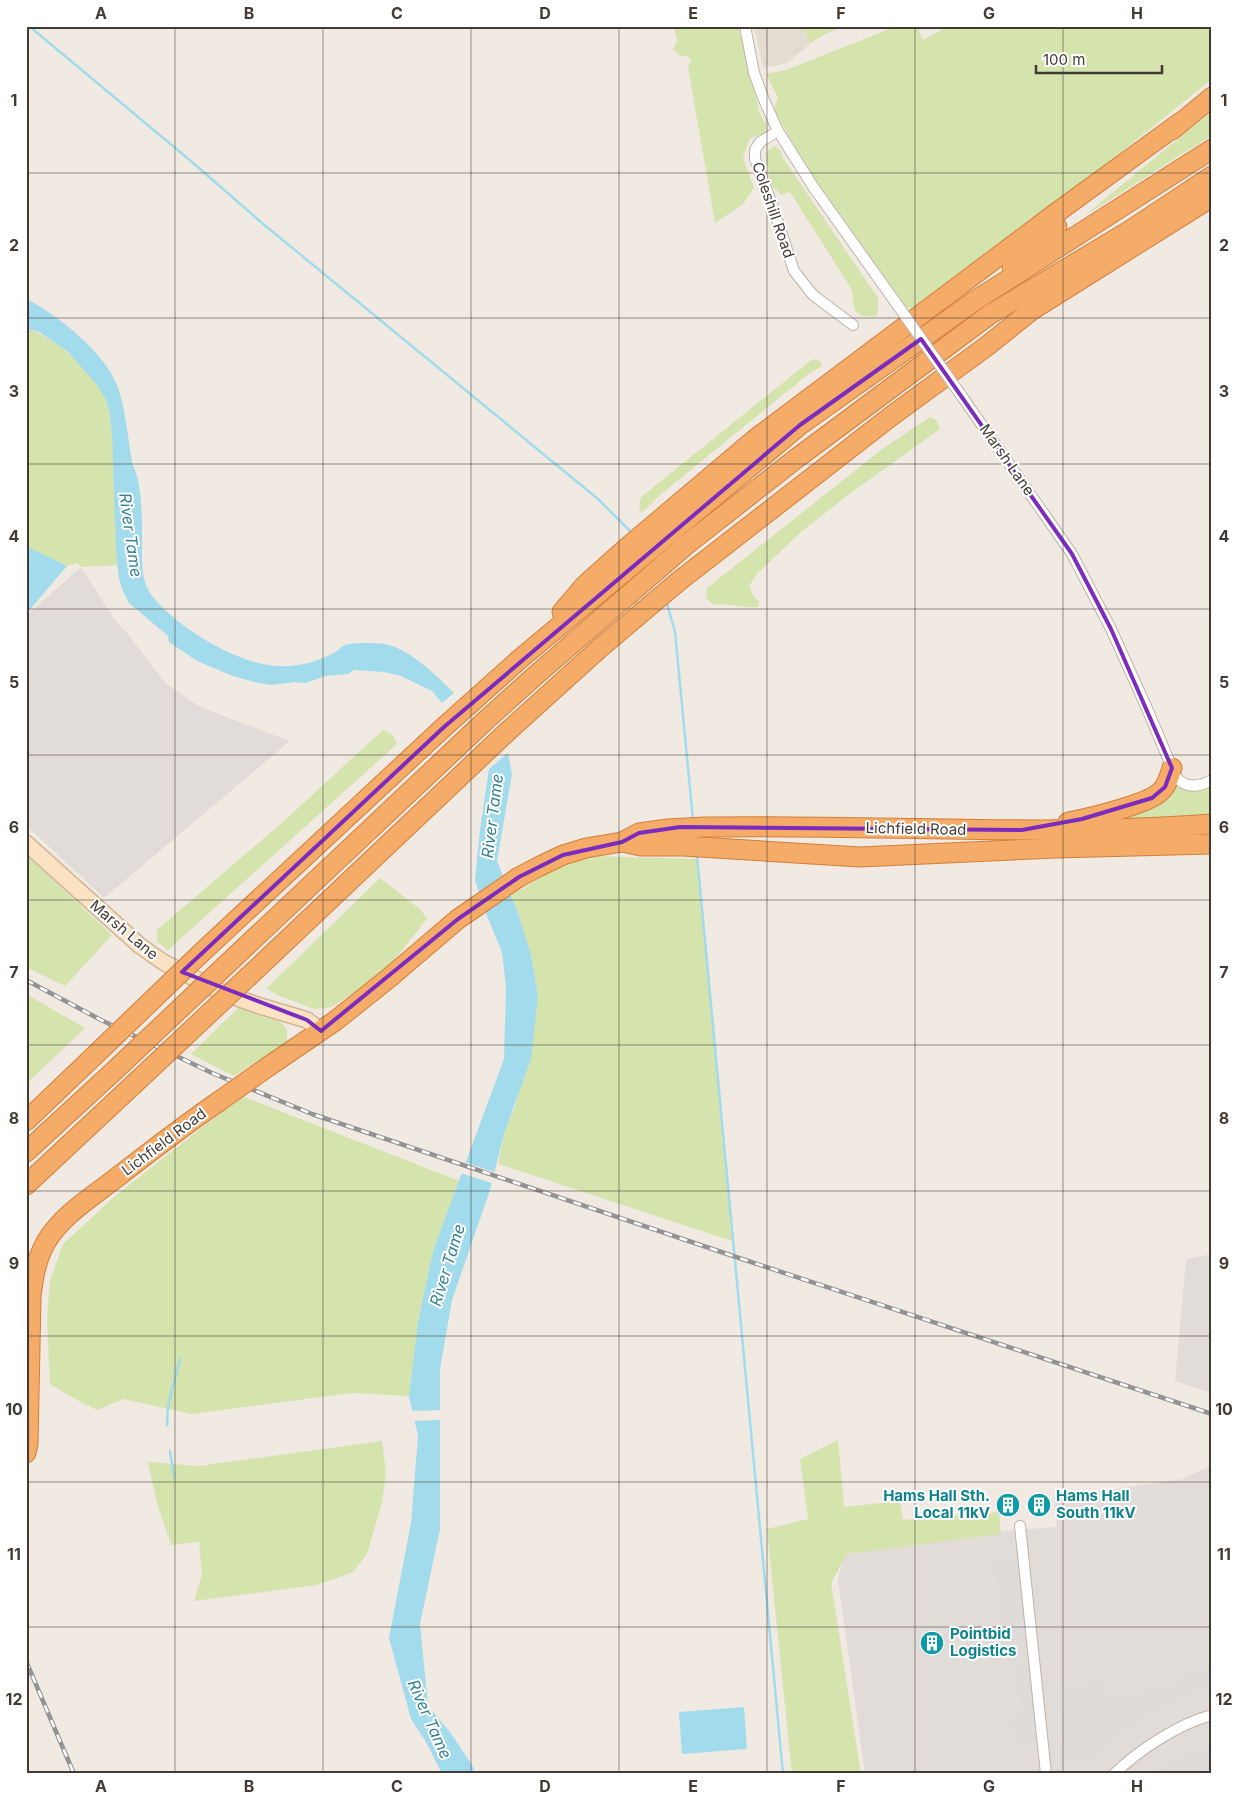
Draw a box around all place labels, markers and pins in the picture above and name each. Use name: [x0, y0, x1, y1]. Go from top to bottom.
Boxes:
place label: Hams Hall Sth. Local 11kV: [883, 1486, 990, 1522]
place label: Hams Hall South 11kV: [1056, 1486, 1136, 1522]
building icon: Hams Hall Sth. Local 11kV: [995, 1492, 1021, 1518]
building icon: Hams Hall South 11kV: [1026, 1492, 1052, 1518]
place label: Pointbid Logistics: [950, 1624, 1016, 1660]
building icon: Pointbid Logistics: [919, 1630, 945, 1656]

